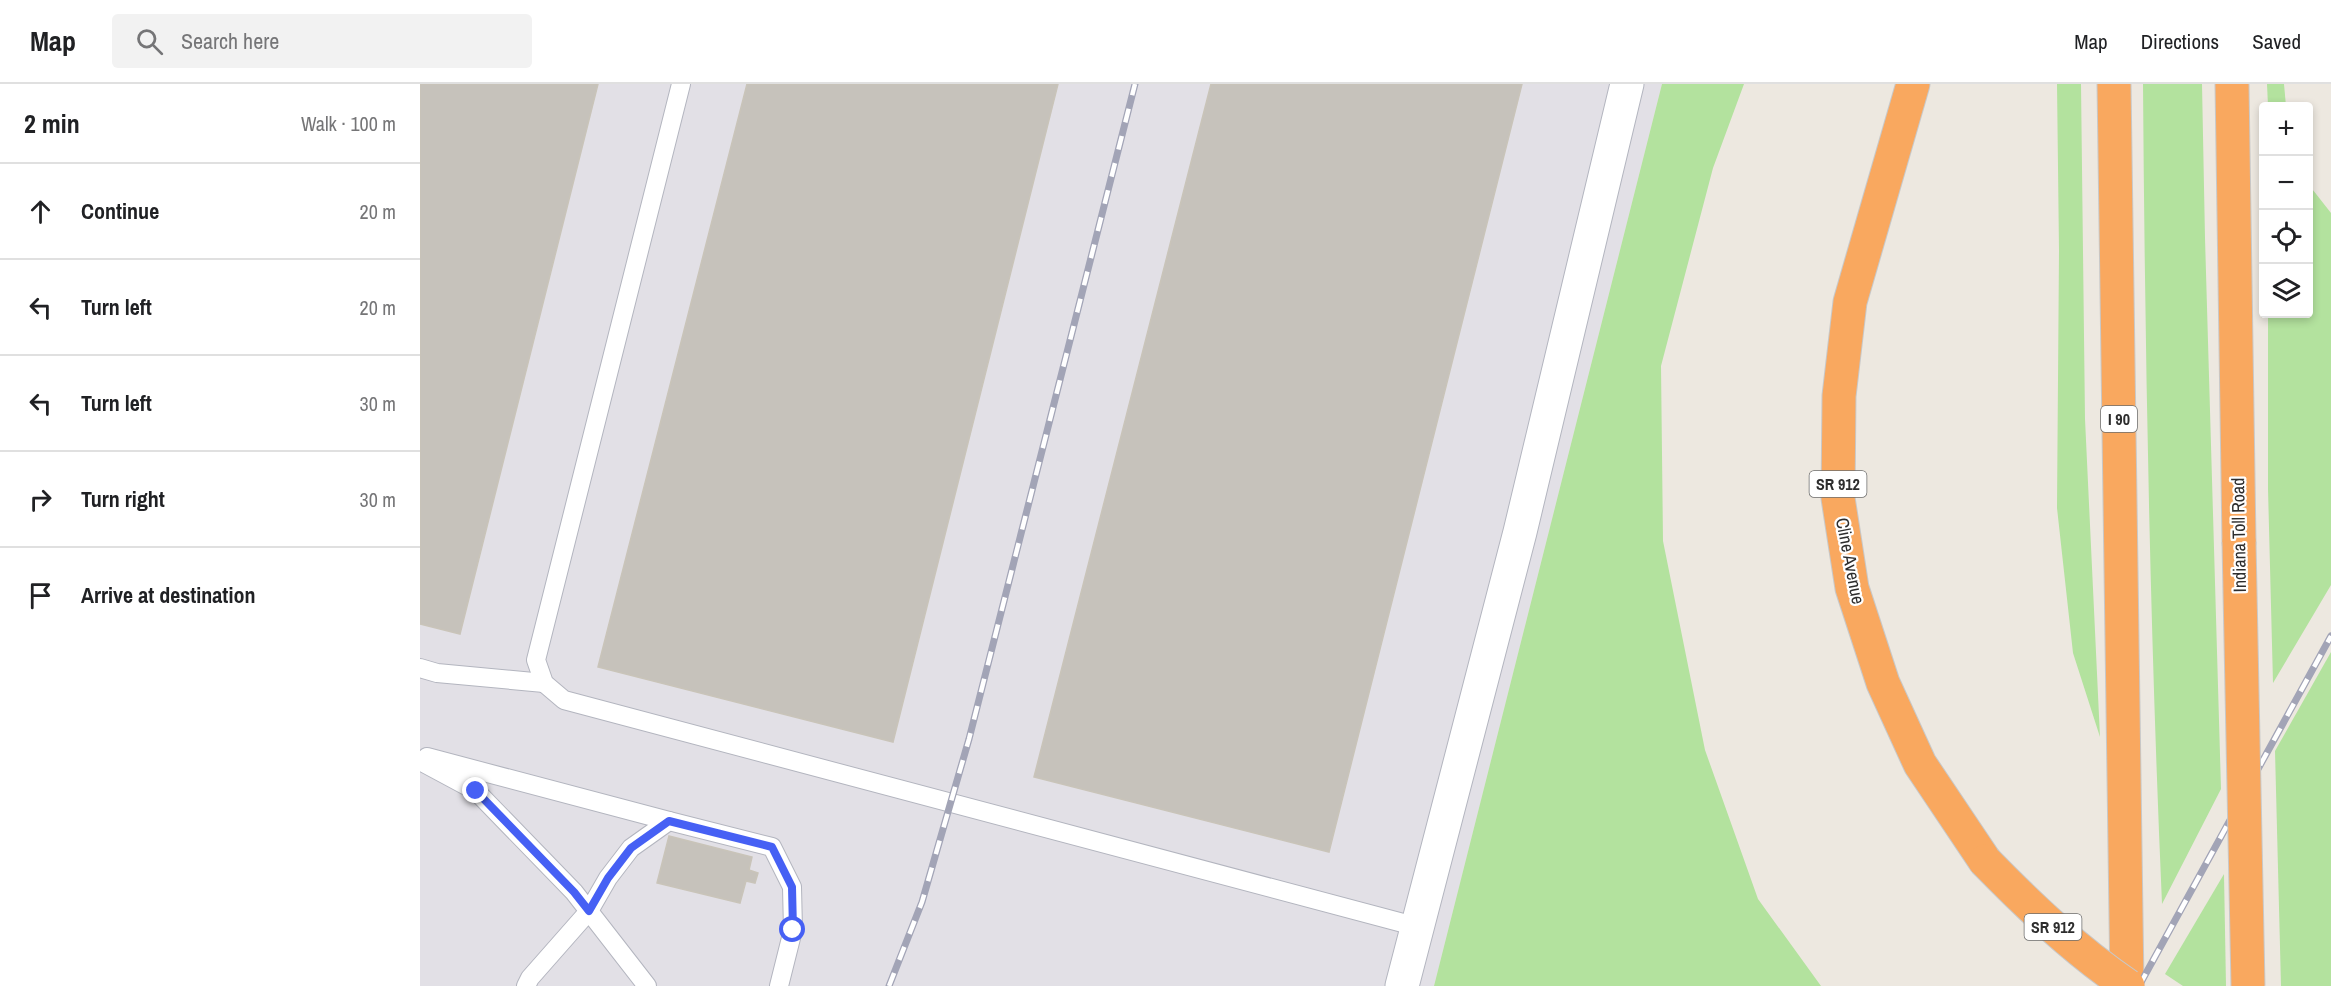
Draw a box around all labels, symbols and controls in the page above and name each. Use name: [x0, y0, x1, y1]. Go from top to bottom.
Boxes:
search box: [112, 14, 532, 68]
text: Map: [30, 22, 76, 60]
icon: search: [133, 25, 166, 58]
text: Search here: [181, 26, 279, 56]
text: Map: [2074, 27, 2108, 56]
text: Directions: [2141, 27, 2219, 56]
text: Saved: [2252, 27, 2301, 56]
map controls: [2259, 102, 2313, 318]
button: +: [2259, 102, 2313, 156]
text: 2 min: [24, 106, 80, 141]
text: Walk · 100 m: [301, 110, 396, 137]
button: −: [2259, 156, 2313, 210]
icon: ahead: [24, 195, 57, 228]
text: Continue: [81, 196, 159, 226]
text: 20 m: [360, 198, 396, 225]
button: locate: [2259, 210, 2313, 264]
button: layers: [2259, 264, 2313, 318]
icon: left: [24, 291, 57, 324]
text: Turn left: [81, 292, 152, 322]
text: 20 m: [360, 294, 396, 321]
icon: left: [24, 387, 57, 420]
text: Turn left: [81, 388, 152, 418]
text: 30 m: [360, 390, 396, 417]
road number: I 90: [2101, 406, 2137, 432]
road number: SR 912: [1810, 471, 1866, 497]
street label: Indiana Toll Road: [2225, 477, 2252, 593]
icon: right: [24, 483, 57, 516]
text: Turn right: [81, 484, 165, 514]
text: 30 m: [360, 486, 396, 513]
street label: Cline Avenue: [1830, 516, 1871, 606]
icon: arrive: [24, 579, 57, 612]
text: Arrive at destination: [81, 580, 255, 610]
route end: [462, 777, 488, 803]
road number: SR 912: [2024, 914, 2082, 940]
route start: [779, 916, 805, 942]

